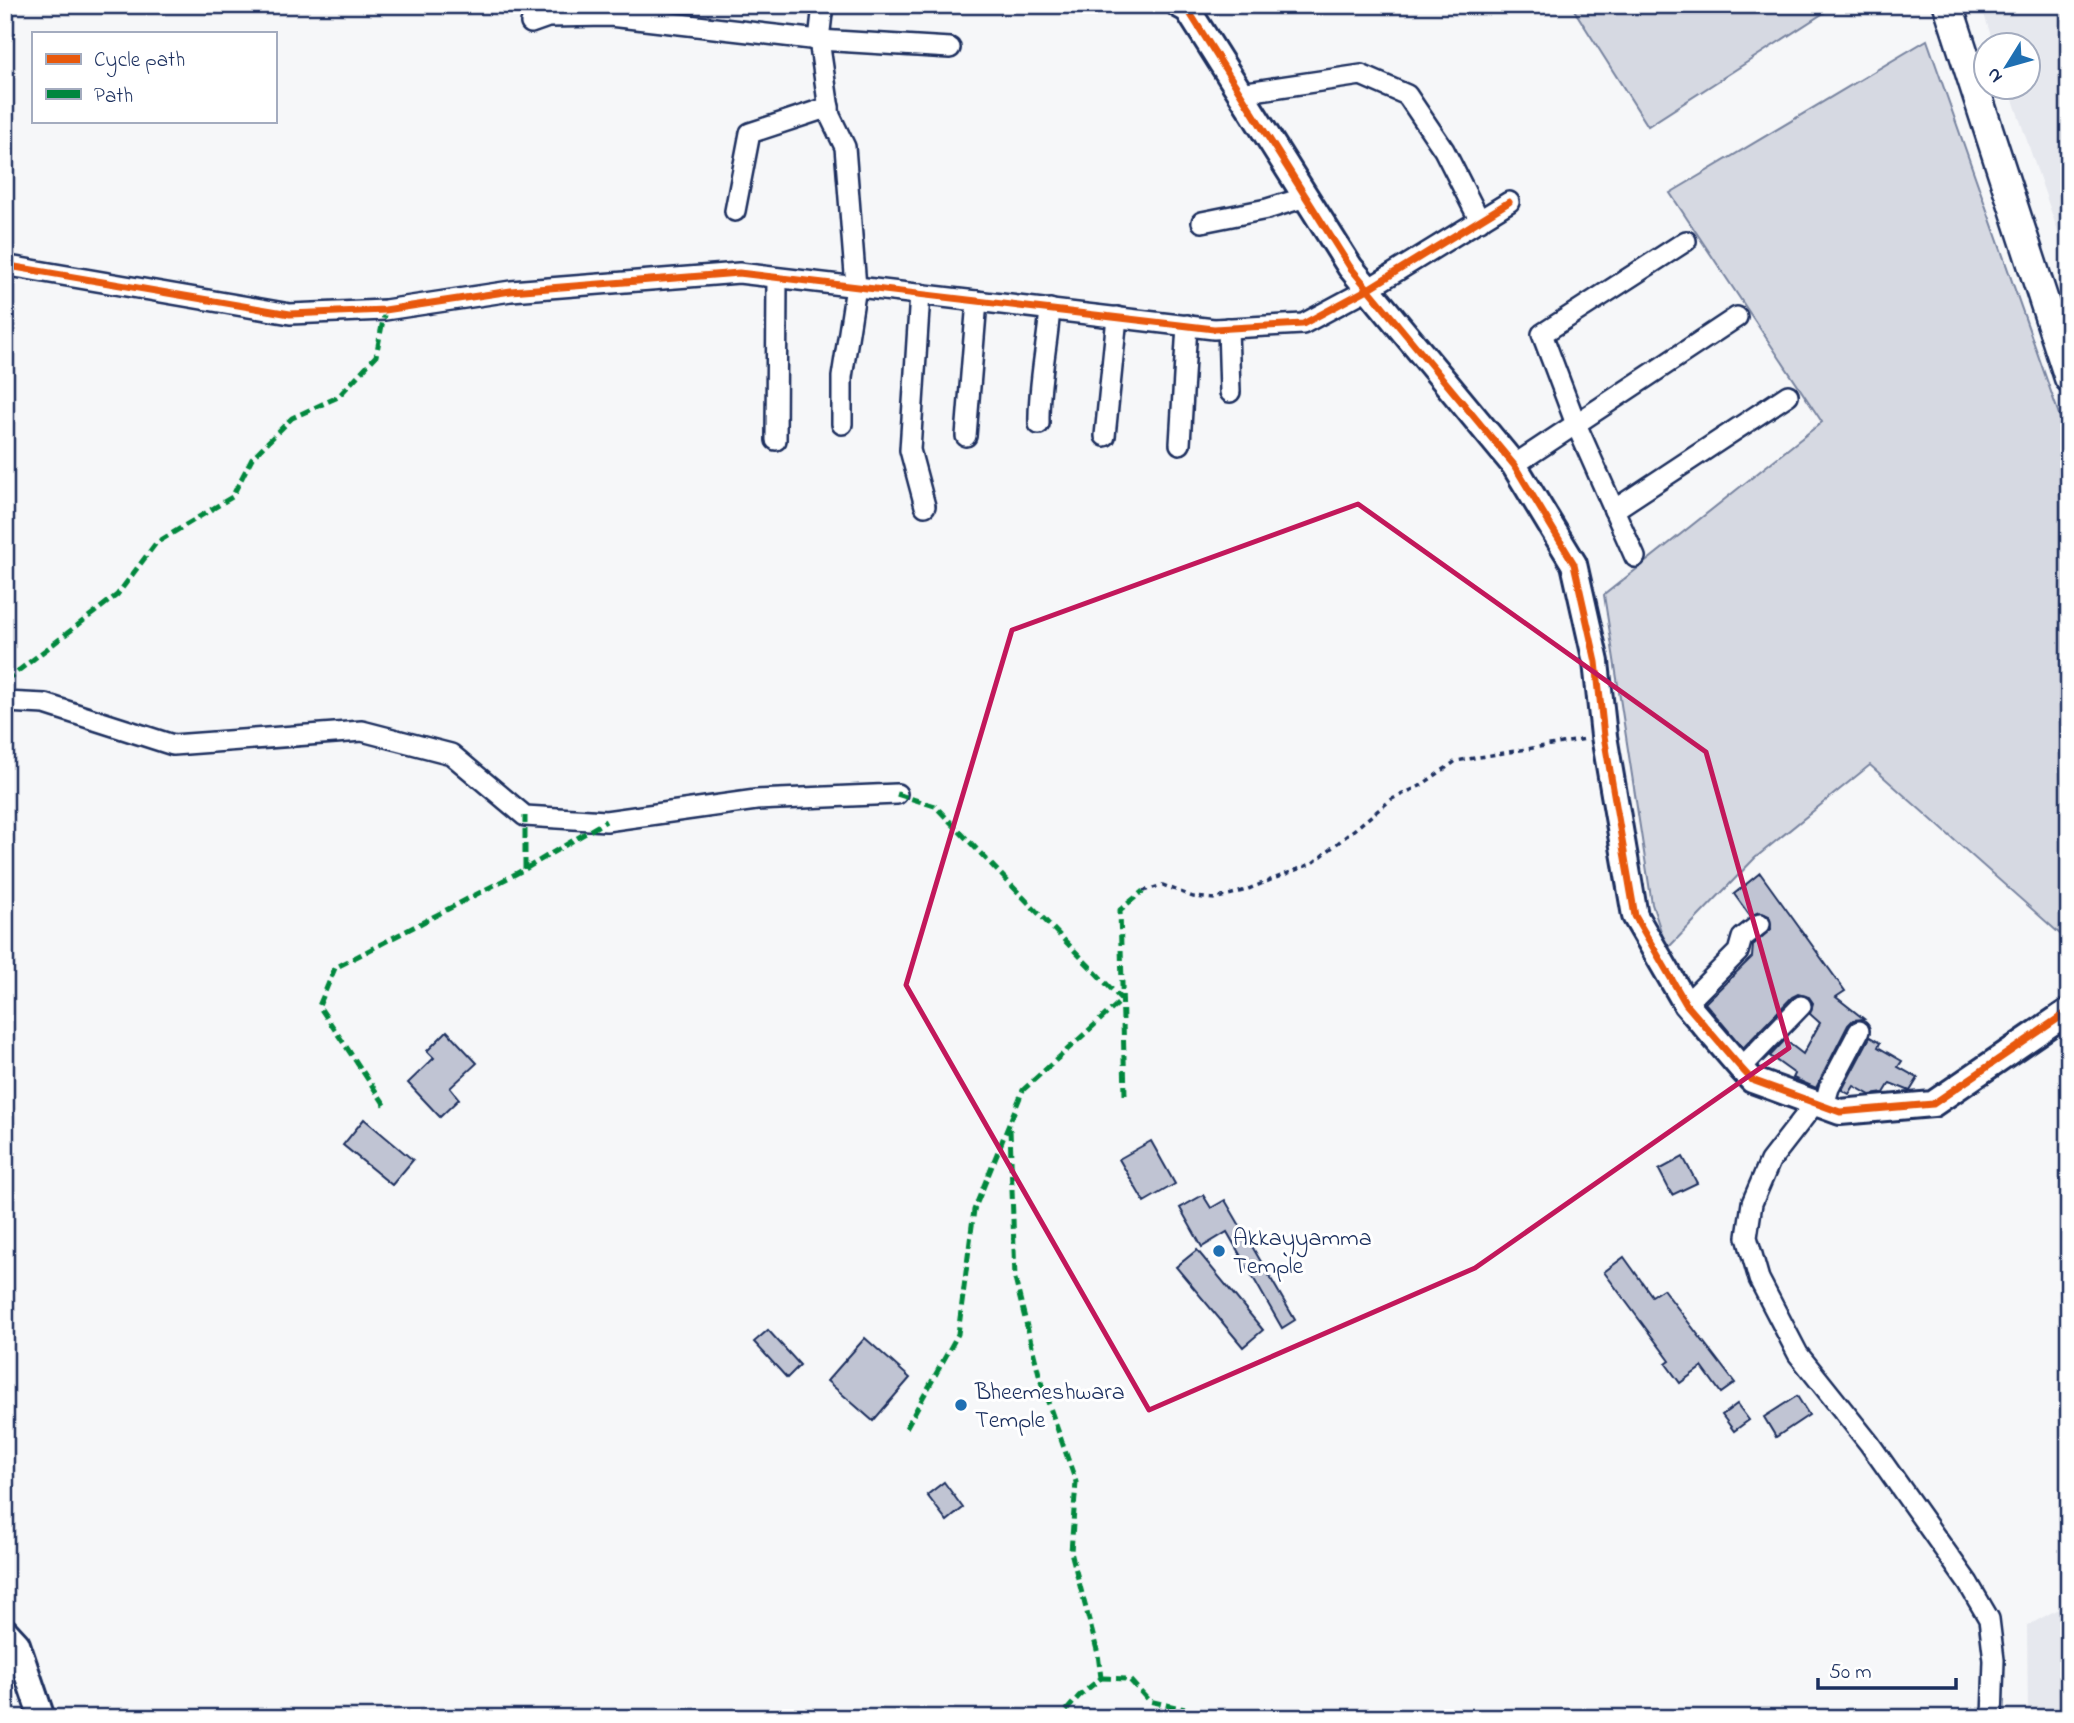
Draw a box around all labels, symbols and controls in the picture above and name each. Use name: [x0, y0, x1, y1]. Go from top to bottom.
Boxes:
legend: [32, 32, 276, 122]
north arrow: [1972, 32, 2042, 102]
text: Cycle path: [94, 46, 185, 78]
text: N: [1981, 61, 2010, 88]
text: Path: [94, 82, 133, 112]
place label: Akkayyamma Temple: [1233, 1222, 1372, 1285]
marker: Akkayyamma Temple: [1211, 1243, 1227, 1259]
place label: Bheemeshwara Temple: [974, 1376, 1125, 1439]
marker: Bheemeshwara Temple: [953, 1397, 969, 1413]
scale bar: [1818, 1646, 1957, 1690]
text: 50 m: [1829, 1658, 1872, 1688]

